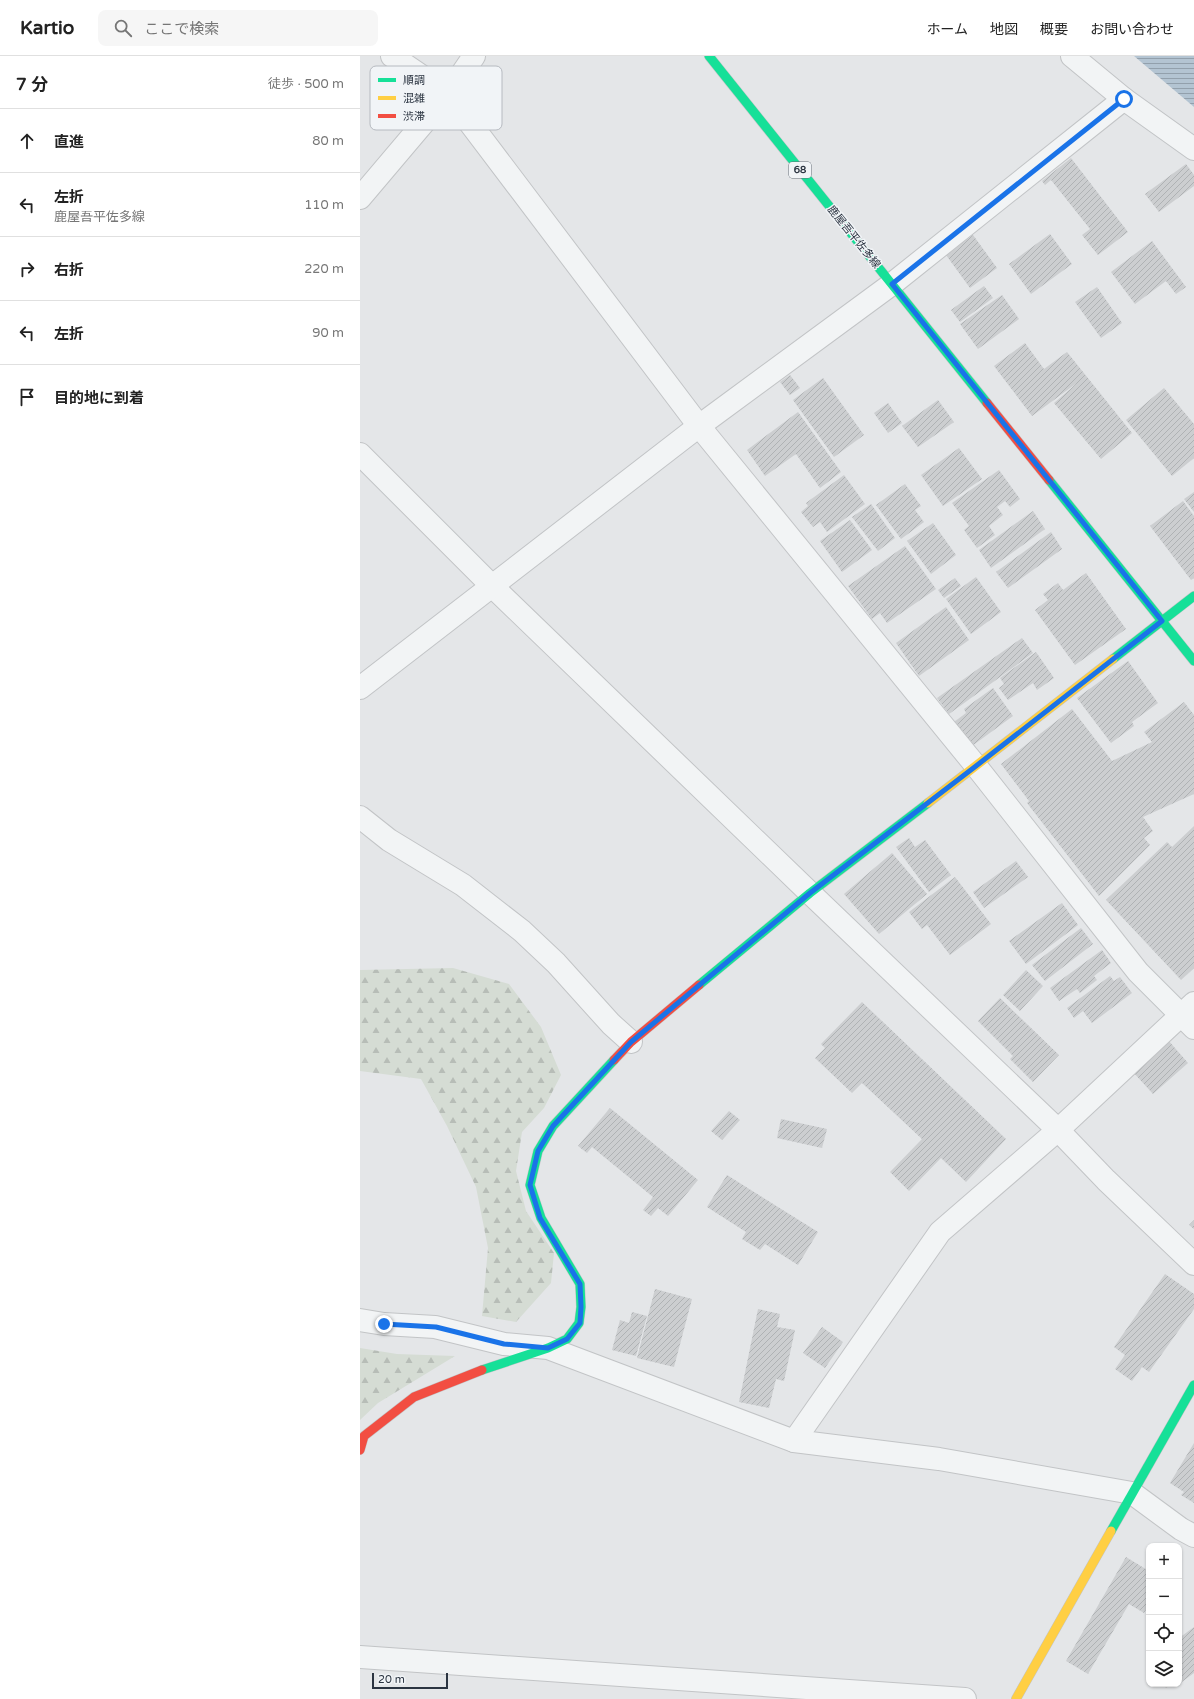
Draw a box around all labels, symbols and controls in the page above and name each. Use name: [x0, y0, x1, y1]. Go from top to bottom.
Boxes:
search box: [98, 10, 378, 46]
text: Kartio: [20, 17, 74, 39]
icon: search: [112, 17, 134, 39]
text: ここで検索: [144, 20, 219, 38]
text: ホーム: [926, 21, 968, 38]
text: 地図: [990, 21, 1018, 38]
text: 概要: [1040, 21, 1068, 38]
text: お問い合わせ: [1090, 21, 1174, 38]
legend: [370, 66, 502, 130]
text: 7 分: [16, 74, 48, 95]
text: 順調: [403, 74, 425, 87]
text: 徒歩 · 500 m: [268, 76, 344, 92]
route start: [1115, 90, 1133, 108]
text: 混雑: [403, 92, 425, 105]
text: 渋滞: [403, 110, 425, 123]
icon: ahead: [16, 130, 38, 152]
text: 直進: [54, 133, 84, 151]
text: 80 m: [312, 133, 344, 149]
road number: 68: [789, 162, 811, 178]
text: 左折: [54, 188, 84, 206]
icon: left: [16, 194, 38, 216]
text: 110 m: [304, 197, 344, 213]
street label: 鹿屋吾平佐多線: [825, 203, 883, 271]
text: 鹿屋吾平佐多線: [54, 209, 145, 225]
icon: right: [16, 258, 38, 280]
text: 右折: [54, 261, 84, 279]
text: 220 m: [304, 261, 344, 277]
icon: left: [16, 322, 38, 344]
text: 左折: [54, 325, 84, 343]
text: 90 m: [312, 325, 344, 341]
icon: arrive: [16, 386, 38, 408]
text: 目的地に到着: [54, 389, 144, 407]
route end: [375, 1315, 393, 1333]
map controls: [1146, 1543, 1182, 1687]
button: +: [1146, 1543, 1182, 1579]
button: −: [1146, 1579, 1182, 1615]
button: locate: [1146, 1615, 1182, 1651]
button: layers: [1146, 1651, 1182, 1687]
scale bar: [372, 1671, 448, 1690]
text: 20 m: [378, 1673, 405, 1686]

